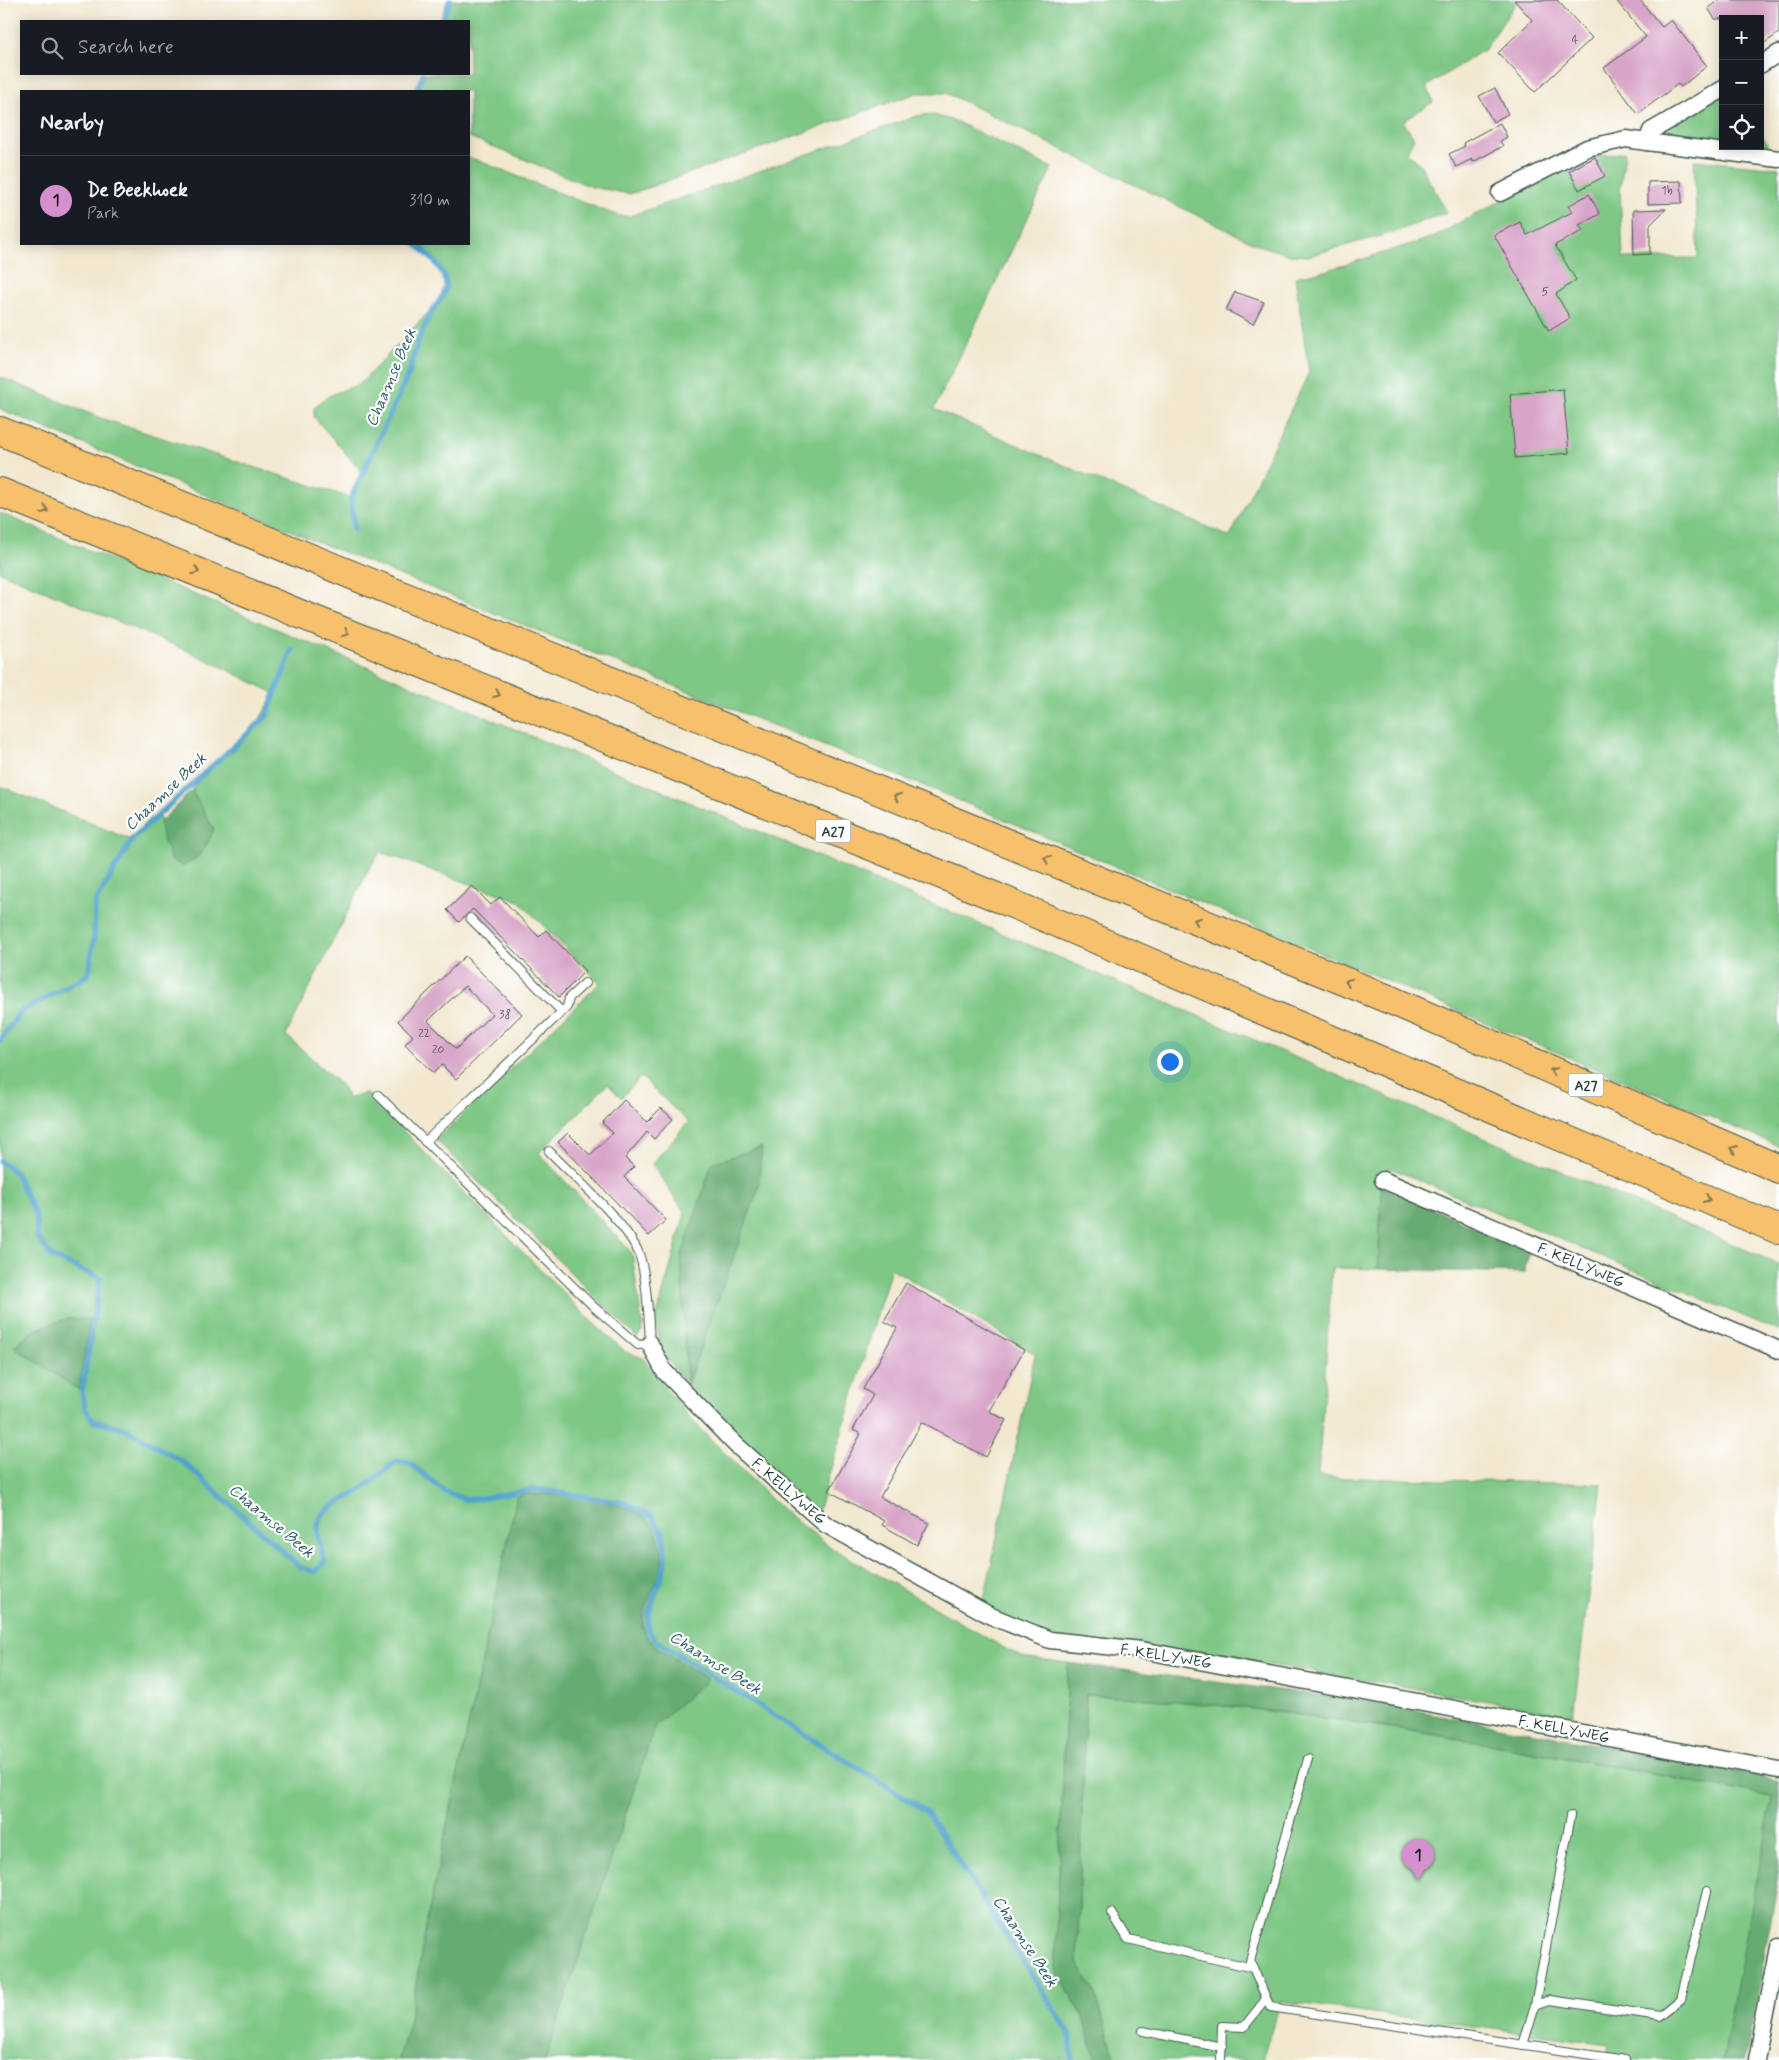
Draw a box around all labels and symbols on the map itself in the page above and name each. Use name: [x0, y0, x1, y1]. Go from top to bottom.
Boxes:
house number: 4: [1572, 32, 1579, 48]
house number: 1b: [1661, 183, 1673, 199]
house number: 5: [1541, 284, 1549, 300]
water label: Chaamse Beek: [361, 325, 422, 430]
one-way arrow: [40, 504, 49, 514]
one-way arrow: [191, 565, 200, 576]
one-way arrow: [341, 626, 350, 637]
one-way arrow: [492, 687, 501, 698]
water label: Chaamse Beek: [121, 749, 212, 836]
one-way arrow: [893, 793, 901, 803]
road number: A27: [816, 819, 850, 842]
one-way arrow: [1043, 854, 1052, 865]
one-way arrow: [1193, 916, 1202, 927]
one-way arrow: [1344, 978, 1352, 988]
house number: 38: [499, 1007, 511, 1023]
house number: 22: [418, 1026, 430, 1042]
house number: 20: [432, 1042, 445, 1058]
your location: [1157, 1049, 1183, 1075]
one-way arrow: [1549, 1066, 1558, 1077]
road number: A27: [1568, 1074, 1604, 1096]
one-way arrow: [1730, 1145, 1739, 1156]
one-way arrow: [1702, 1192, 1711, 1203]
street label: F. KELLYWEG: [1534, 1239, 1627, 1293]
street label: F. KELLYWEG: [747, 1454, 830, 1530]
water label: Chaamse Beek: [224, 1479, 318, 1563]
water label: Chaamse Beek: [665, 1627, 765, 1700]
street label: F. KELLYWEG: [1119, 1640, 1213, 1674]
street label: F. KELLYWEG: [1517, 1711, 1611, 1749]
pin: 1: [1402, 1839, 1434, 1880]
water label: Chaamse Beek: [987, 1892, 1062, 1992]

